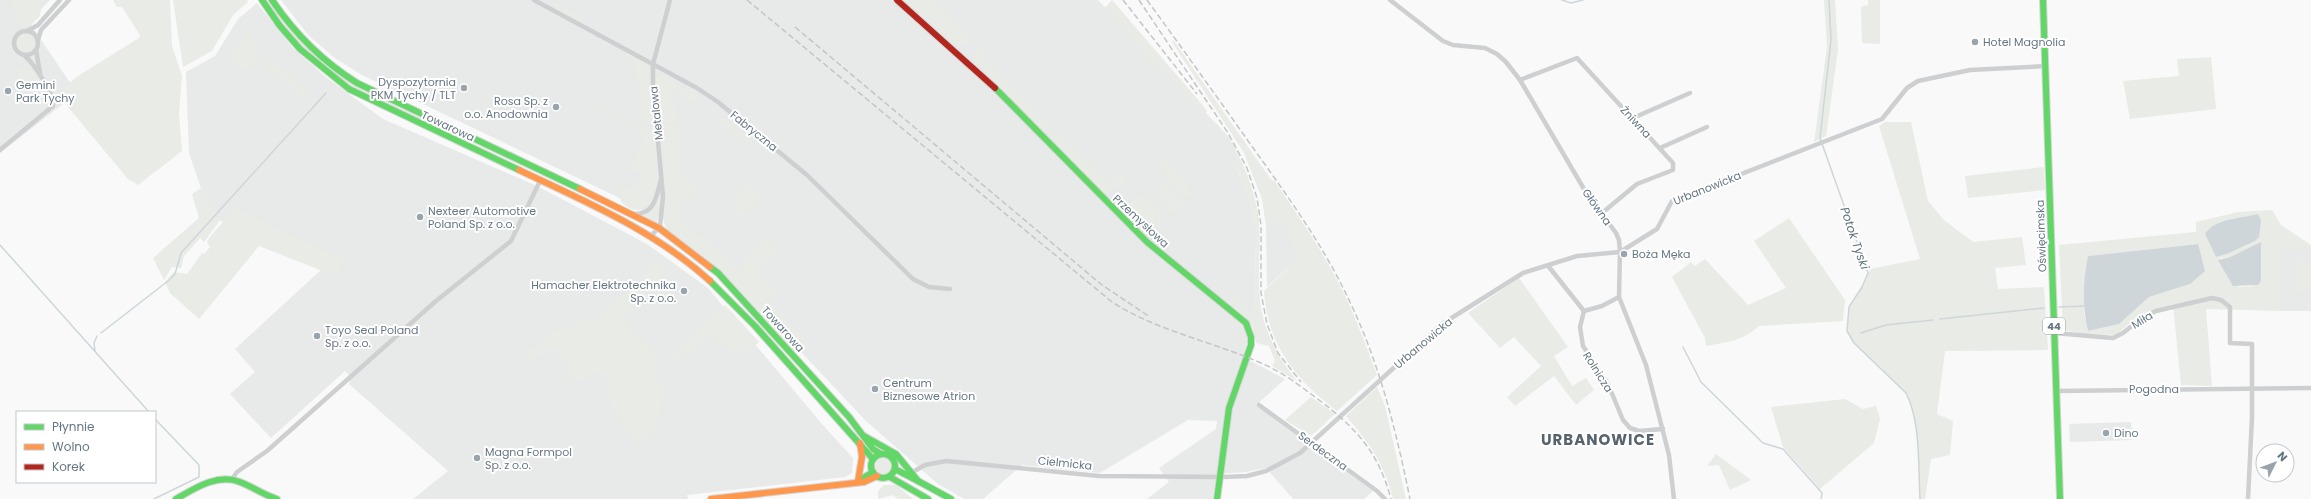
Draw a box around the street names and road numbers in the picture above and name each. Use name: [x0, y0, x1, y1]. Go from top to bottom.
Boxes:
street label: Metalowa: [645, 85, 667, 141]
street label: Żniwna: [1617, 102, 1655, 142]
street label: Towarowa: [419, 107, 477, 145]
street label: Fabryczna: [727, 107, 781, 155]
street label: Urbanowicka: [1671, 167, 1743, 209]
street label: Główna: [1578, 185, 1616, 229]
street label: Przemysłowa: [1109, 191, 1173, 251]
street label: Oświęcimska: [2032, 199, 2050, 273]
street label: Towarowa: [758, 302, 808, 356]
street label: Miła: [2128, 307, 2156, 333]
street label: Urbanowicka: [1390, 314, 1456, 372]
road number: 44: [2043, 318, 2065, 334]
street label: Rolnicza: [1579, 349, 1617, 395]
street label: Pogodna: [2129, 381, 2179, 397]
street label: Serdeczna: [1295, 428, 1351, 474]
street label: Cielmicka: [1037, 452, 1093, 474]

